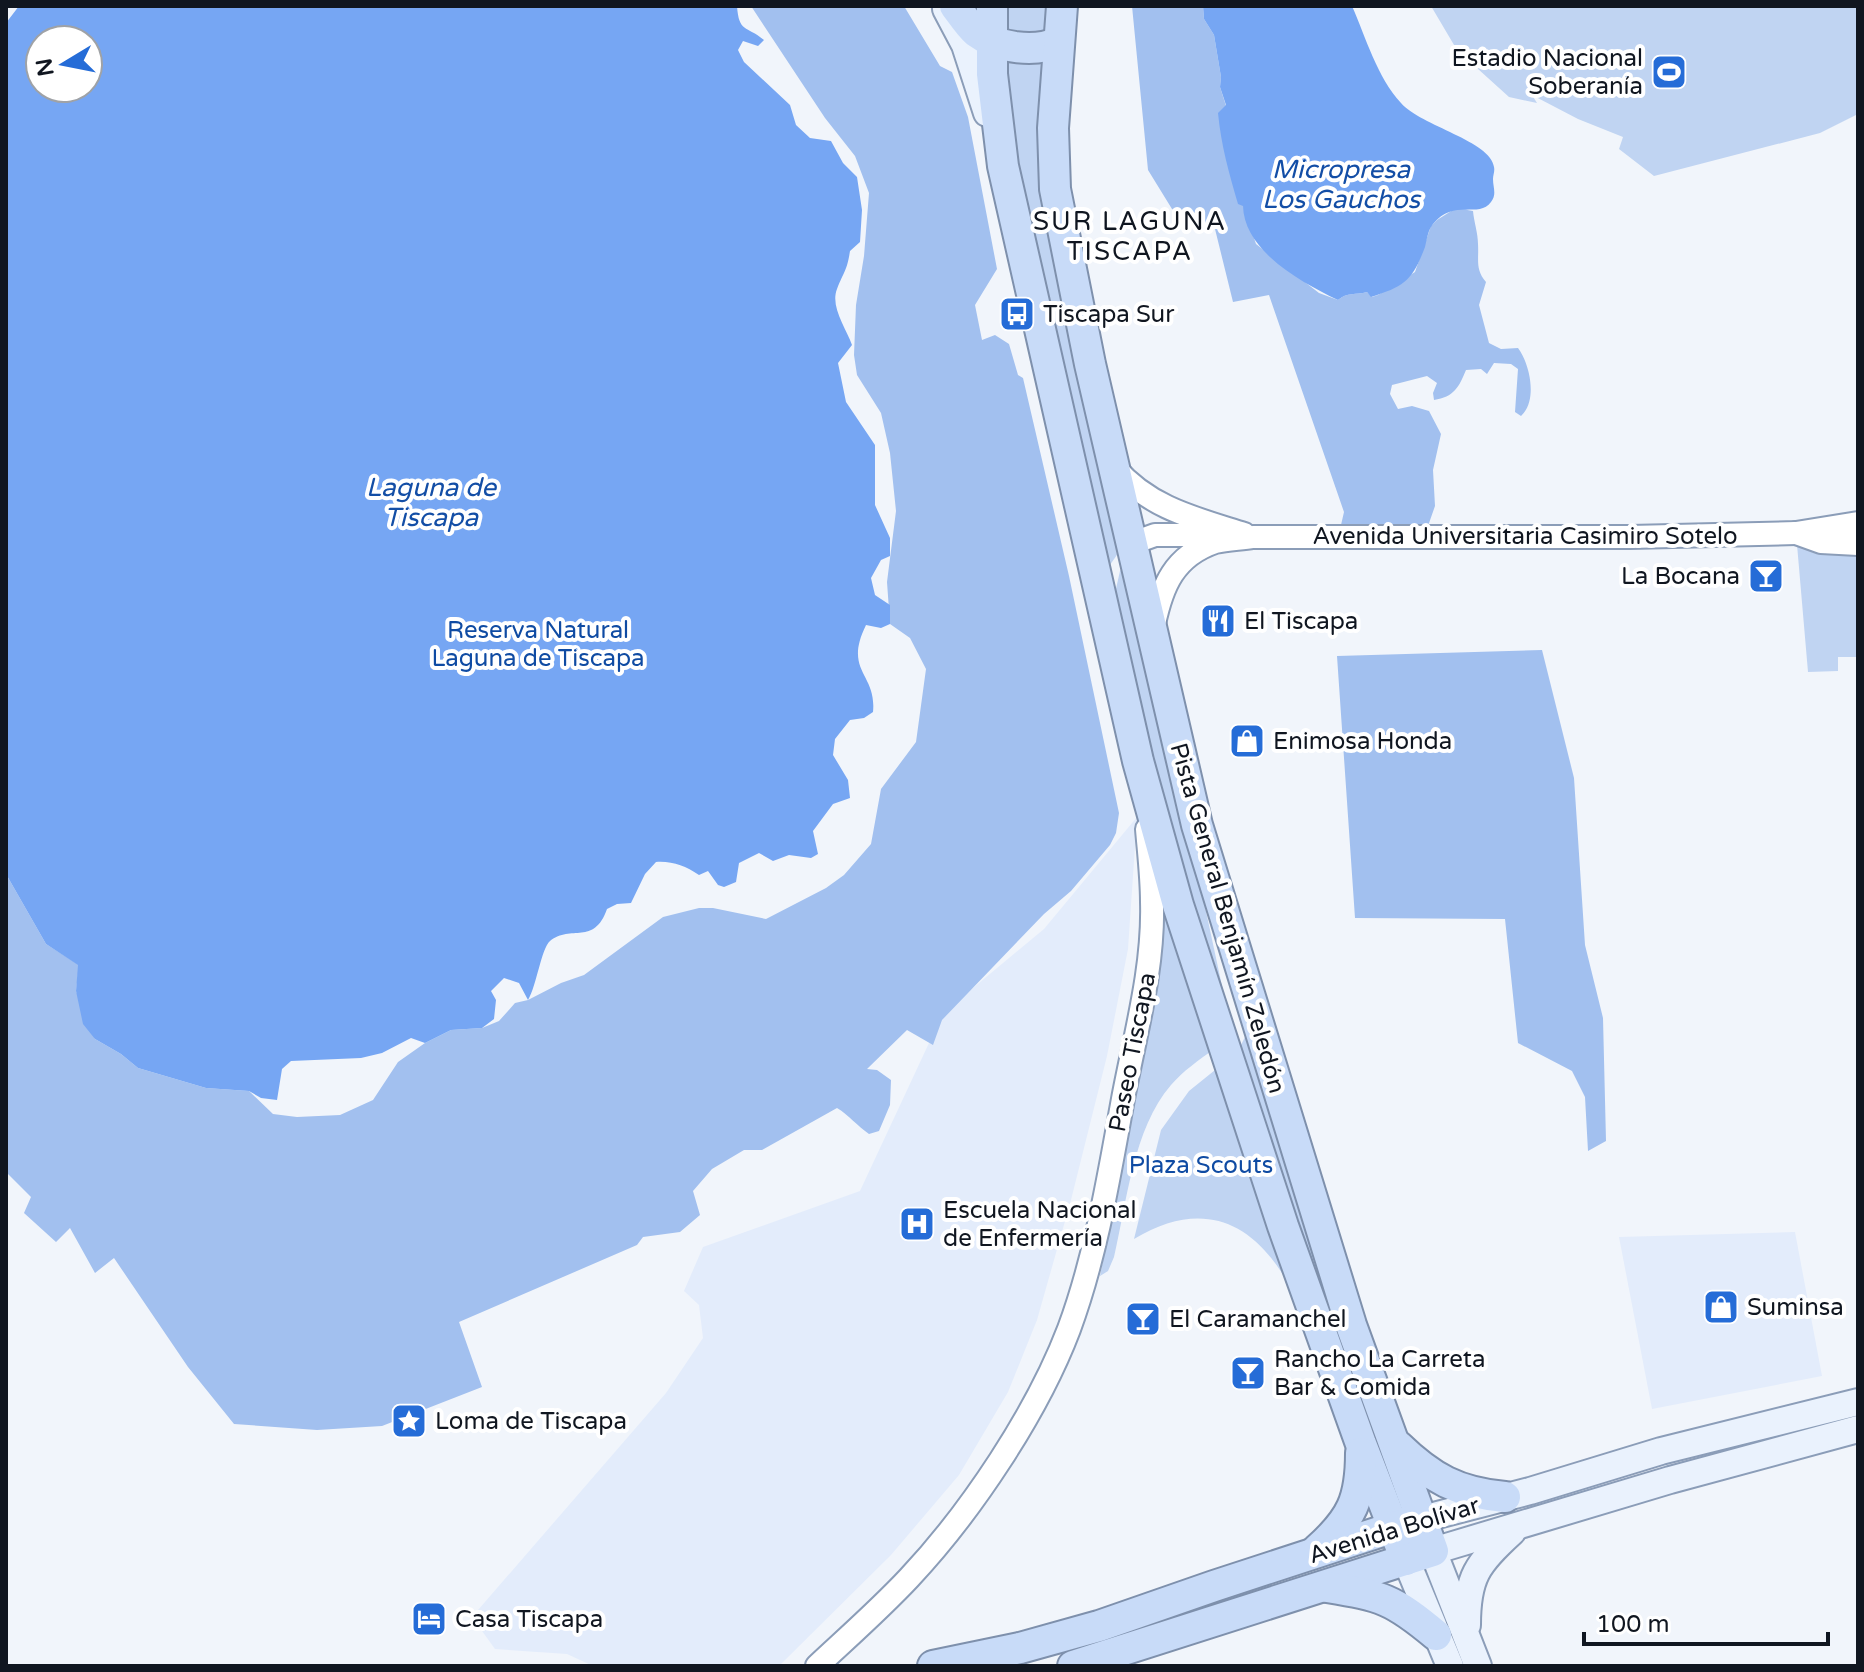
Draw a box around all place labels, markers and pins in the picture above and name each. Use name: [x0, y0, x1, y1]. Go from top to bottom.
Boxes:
place label: Estadio Nacional Soberanía: [1452, 44, 1643, 101]
sports icon: Estadio Nacional Soberanía: [1650, 53, 1688, 91]
bus stop icon: Tiscapa Sur: [998, 295, 1036, 333]
place label: Tiscapa Sur: [1043, 300, 1175, 329]
bar icon: La Bocana: [1747, 557, 1785, 595]
place label: La Bocana: [1621, 562, 1740, 591]
restaurant icon: El Tiscapa: [1199, 602, 1237, 640]
place label: El Tiscapa: [1244, 607, 1358, 636]
shop icon: Enimosa Honda: [1228, 722, 1266, 760]
place label: Enimosa Honda: [1273, 727, 1452, 756]
place label: Escuela Nacional de Enfermería: [943, 1196, 1137, 1253]
hospital icon: Escuela Nacional de Enfermería: [898, 1205, 936, 1243]
shop icon: Suminsa: [1702, 1288, 1740, 1326]
place label: Suminsa: [1747, 1293, 1844, 1322]
bar icon: El Caramanchel: [1124, 1300, 1162, 1338]
place label: El Caramanchel: [1169, 1305, 1346, 1334]
place label: Rancho La Carreta Bar & Comida: [1274, 1345, 1485, 1402]
bar icon: Rancho La Carreta Bar & Comida: [1229, 1354, 1267, 1392]
place icon: Loma de Tiscapa: [390, 1402, 428, 1440]
place label: Loma de Tiscapa: [435, 1407, 627, 1436]
hotel icon: Casa Tiscapa: [410, 1600, 448, 1638]
place label: Casa Tiscapa: [455, 1605, 603, 1634]

